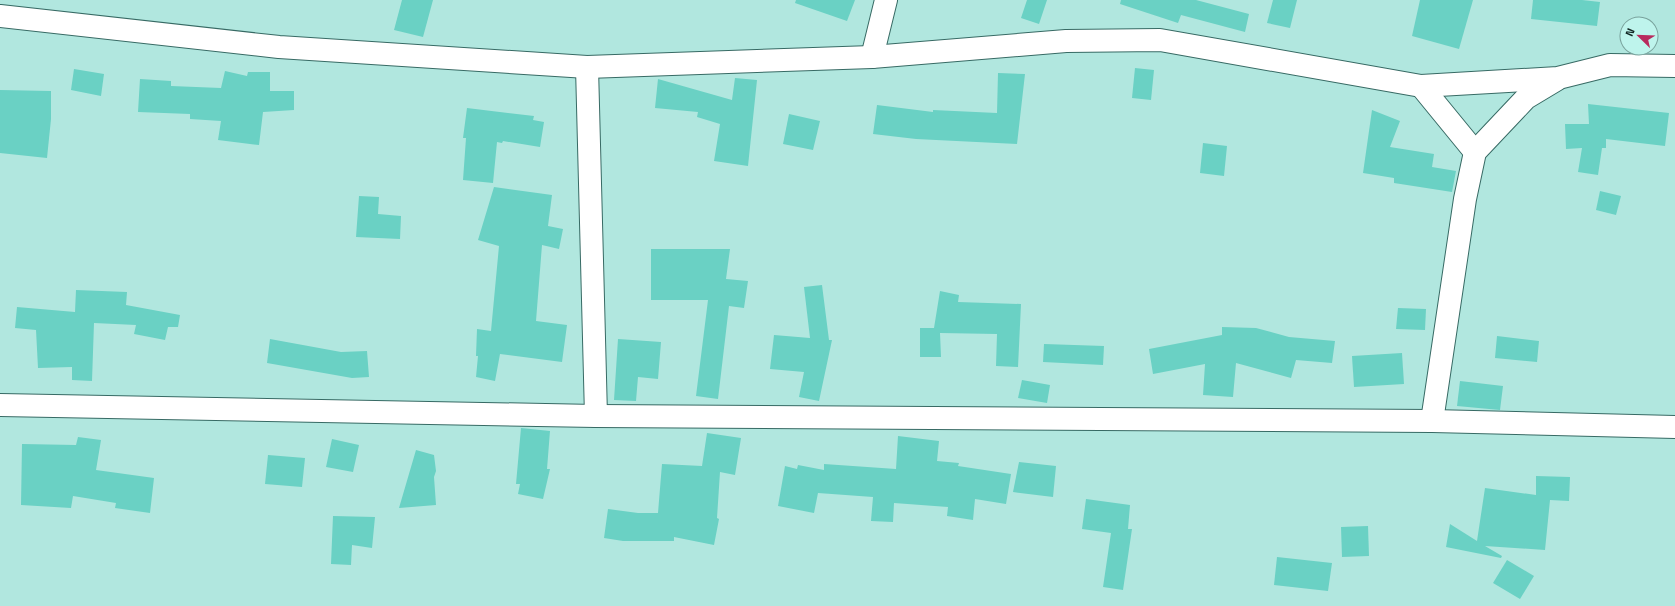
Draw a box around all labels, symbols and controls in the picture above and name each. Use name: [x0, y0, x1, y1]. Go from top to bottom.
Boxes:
north arrow: [1619, 16, 1659, 56]
text: N: [1621, 25, 1639, 39]

